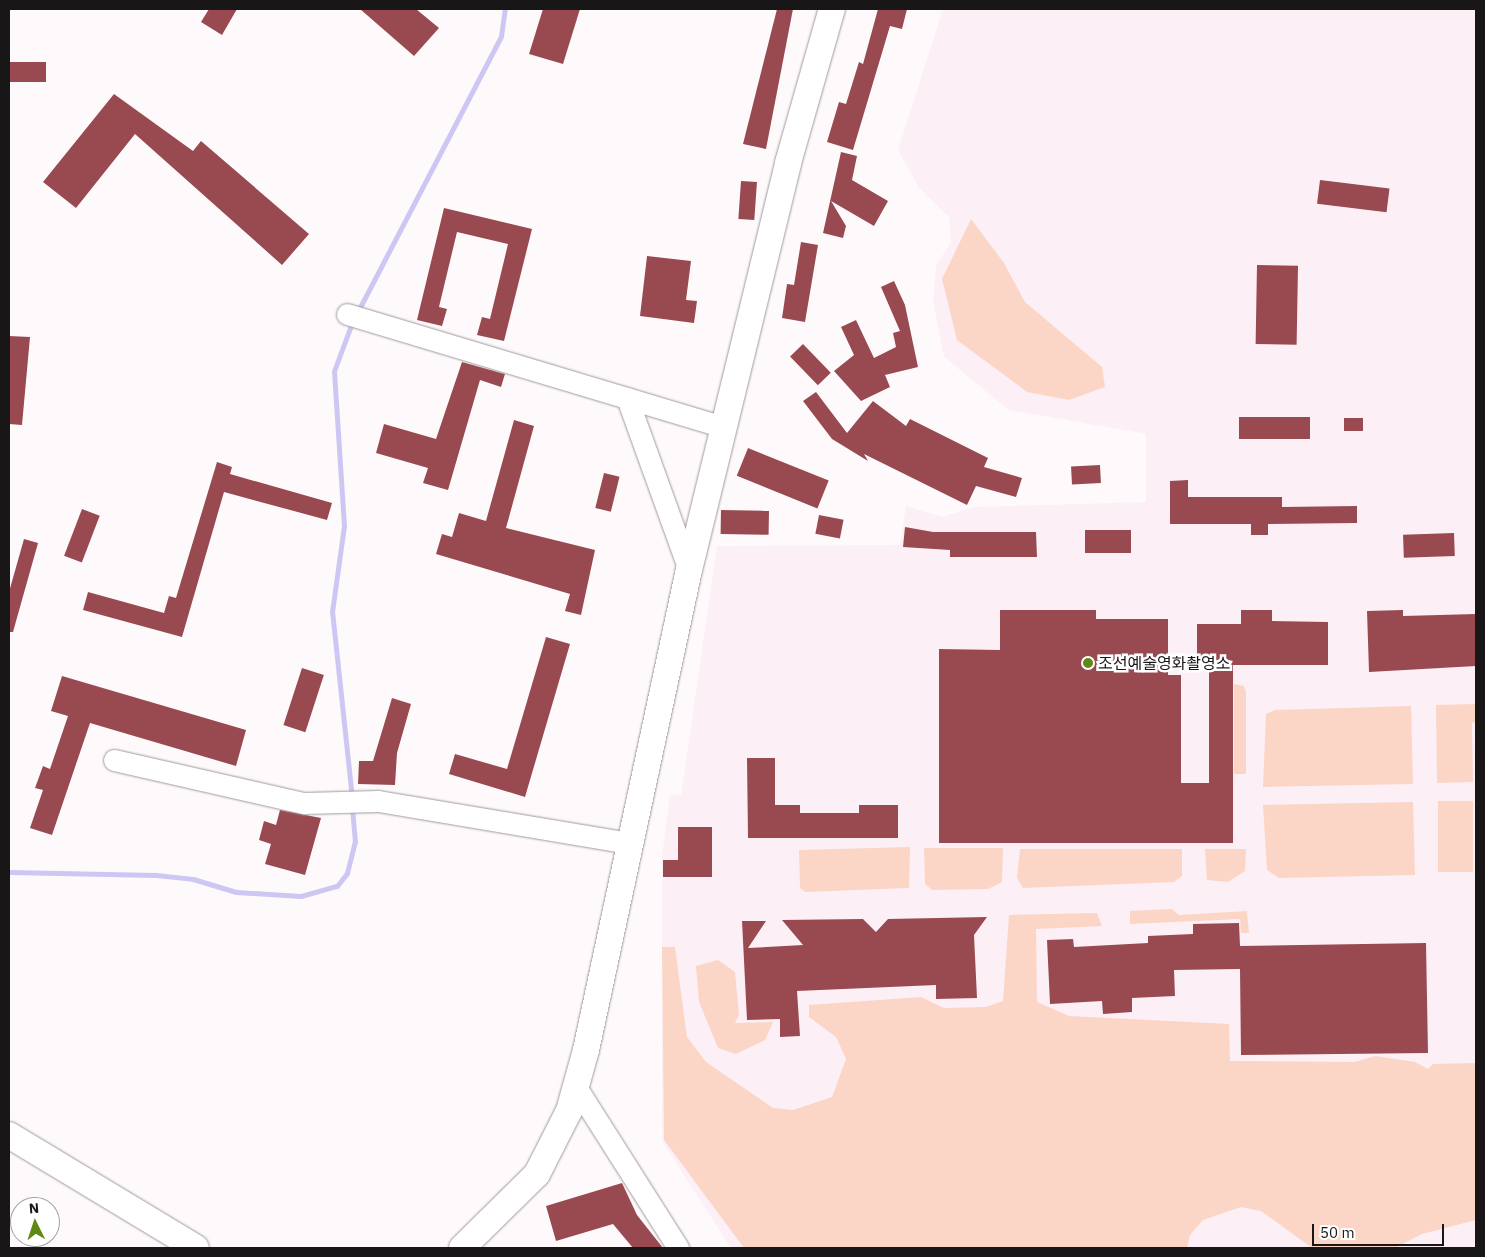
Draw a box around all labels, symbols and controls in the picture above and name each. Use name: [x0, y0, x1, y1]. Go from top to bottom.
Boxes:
place label: 조선예술영화촬영소: [1098, 653, 1230, 673]
marker: 조선예술영화촬영소: [1082, 657, 1094, 669]
north arrow: [10, 1197, 60, 1247]
text: N: [28, 1199, 40, 1217]
scale bar: [1315, 1214, 1448, 1246]
text: 50 m: [1320, 1223, 1355, 1242]

